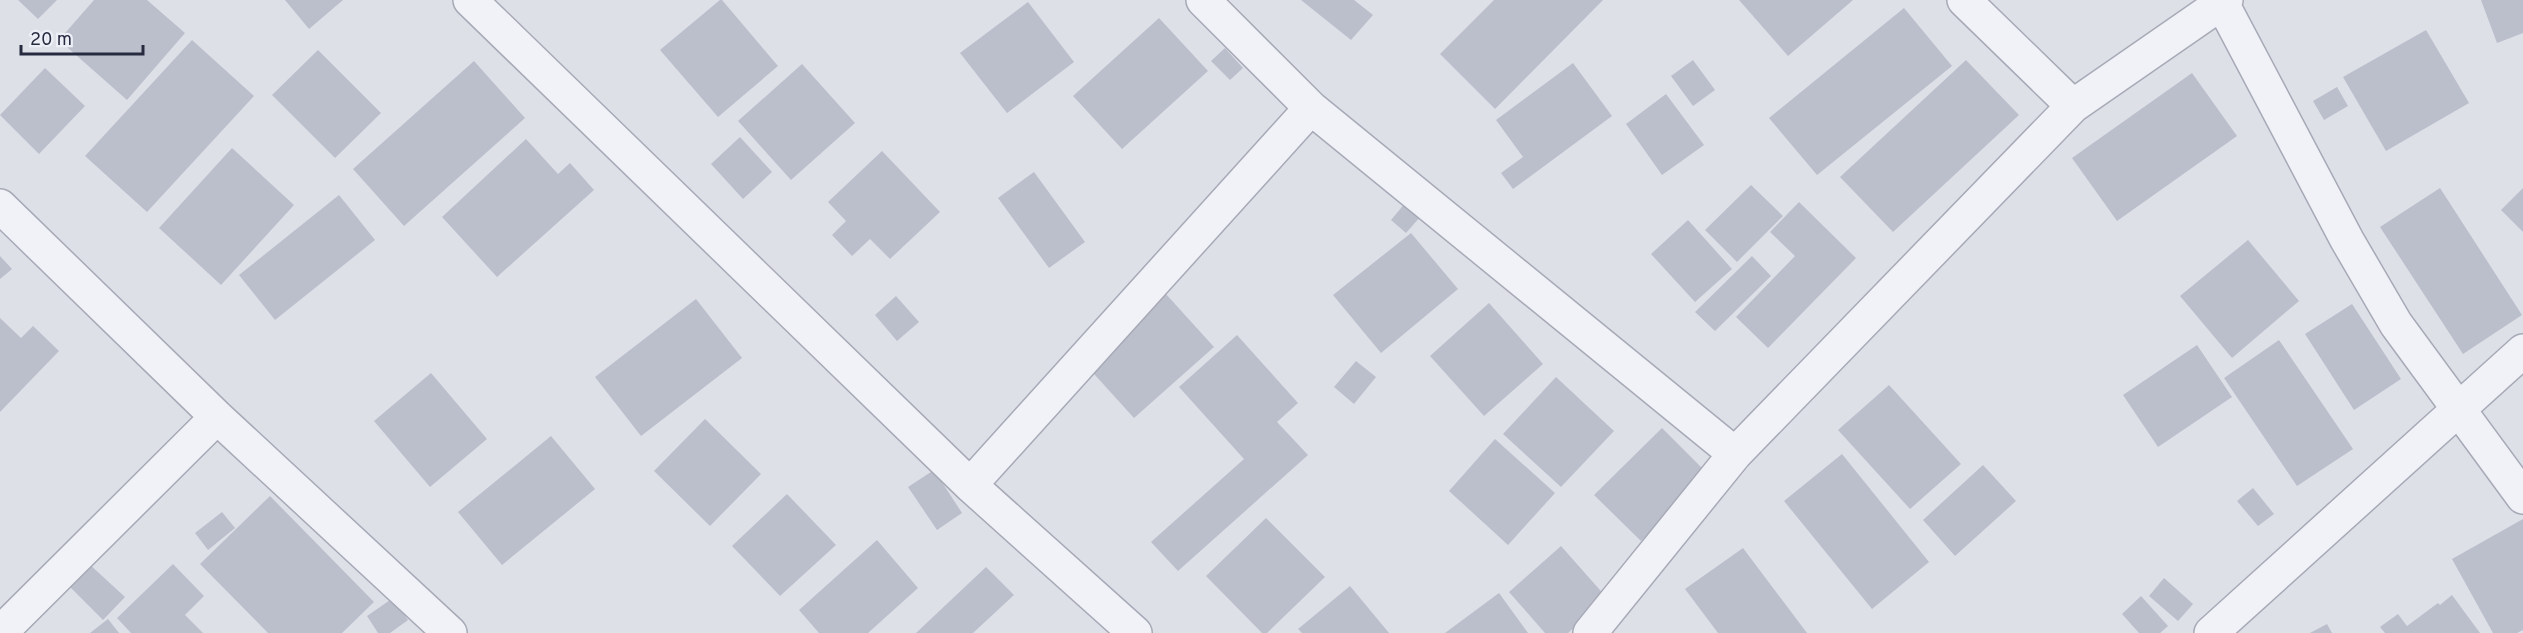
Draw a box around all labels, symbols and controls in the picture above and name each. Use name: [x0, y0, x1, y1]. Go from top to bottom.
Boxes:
scale bar: [21, 18, 142, 56]
text: 20 m: [30, 29, 72, 52]

